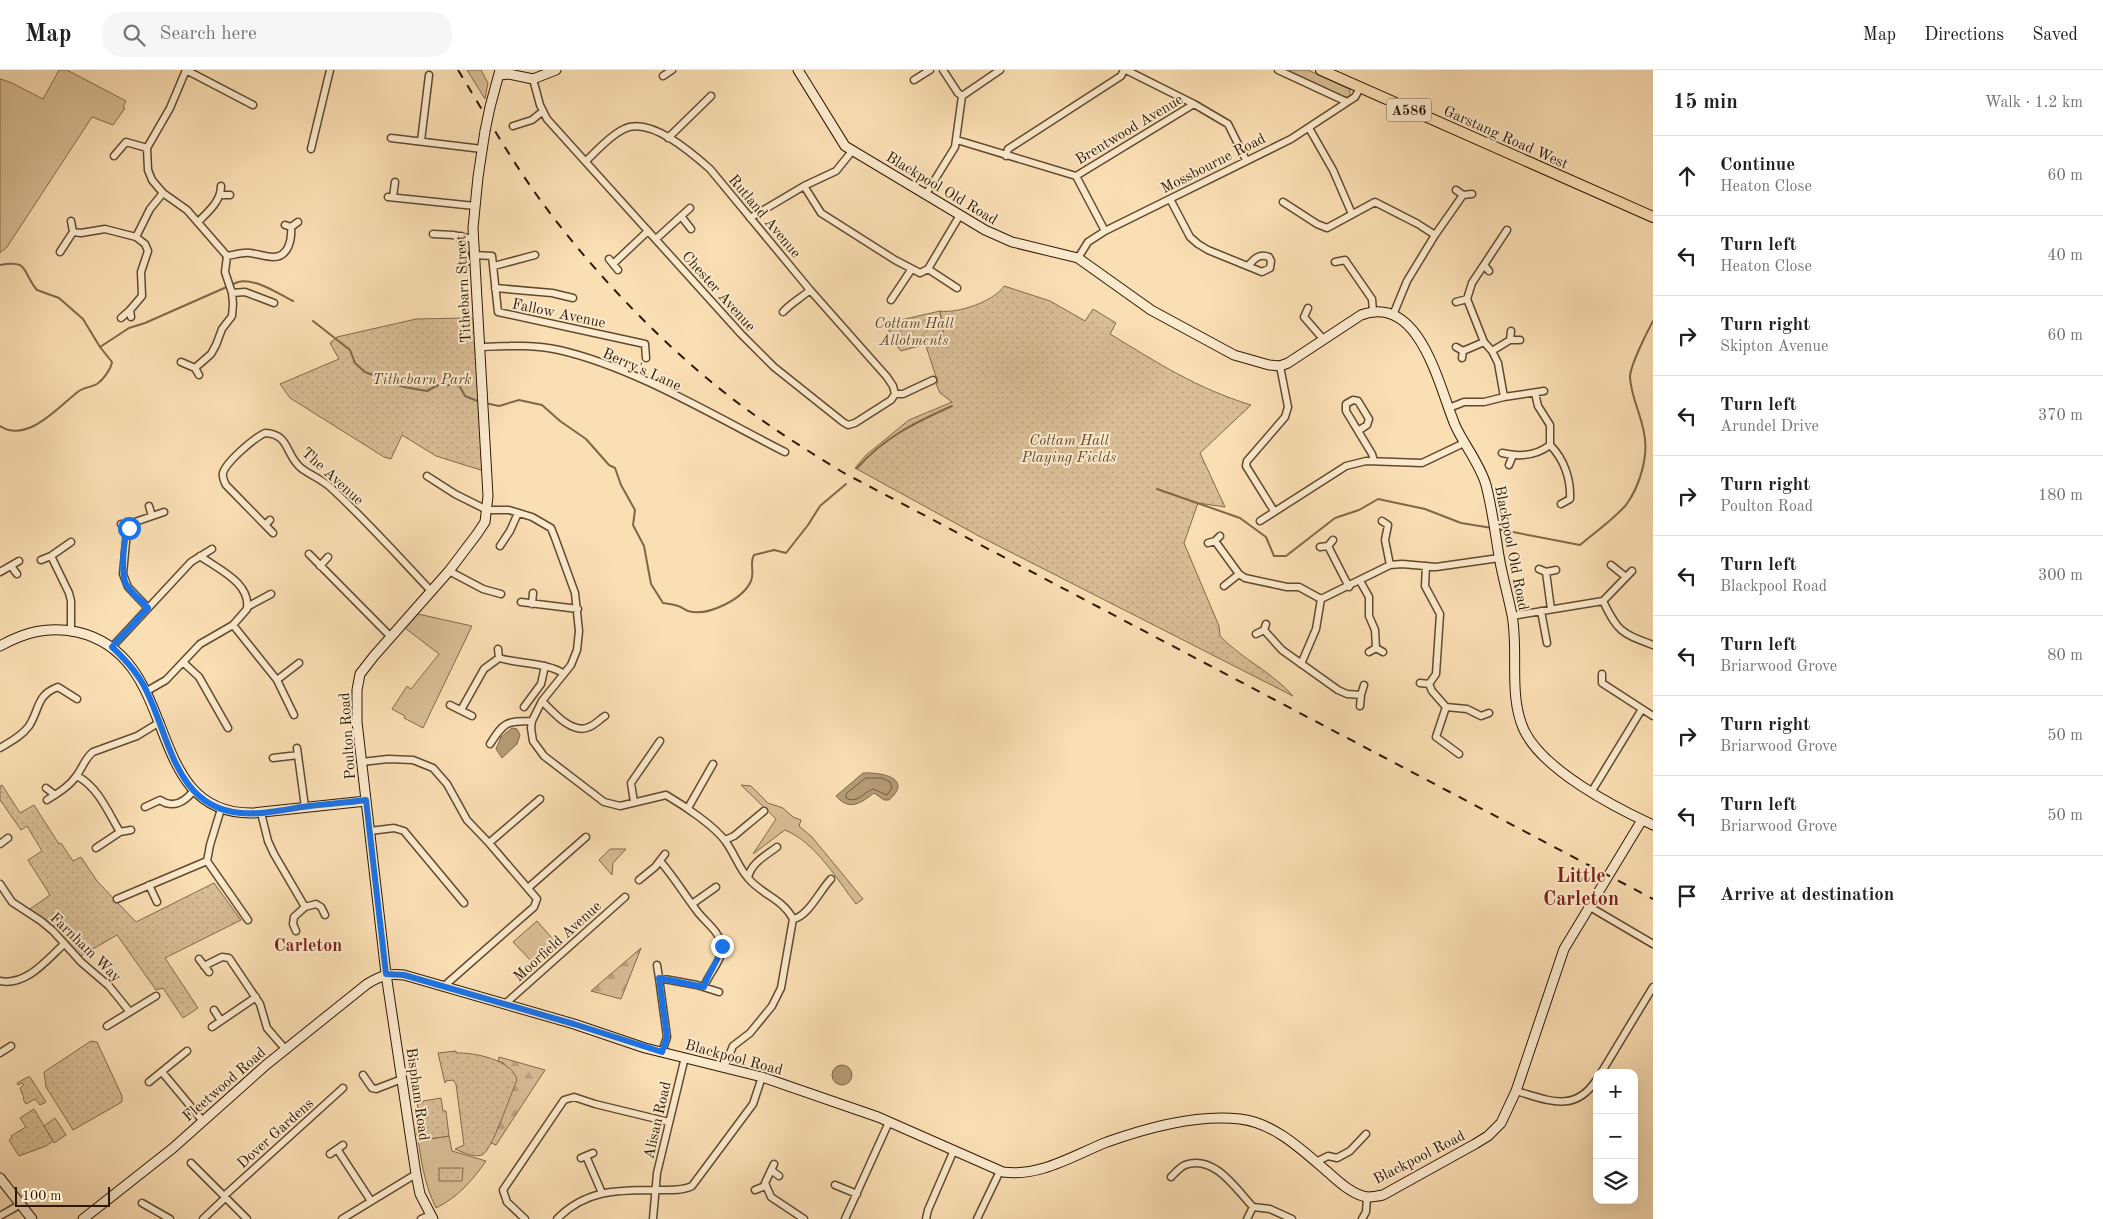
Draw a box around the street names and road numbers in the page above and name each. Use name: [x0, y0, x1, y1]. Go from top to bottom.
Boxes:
street label: Brentwood Avenue: [1074, 92, 1186, 168]
road number: A586: [1386, 98, 1432, 122]
street label: Garstang Road West: [1441, 104, 1570, 173]
street label: Mossbourne Road: [1159, 131, 1268, 197]
street label: Blackpool Old Road: [883, 150, 1000, 229]
street label: Rutland Avenue: [725, 173, 803, 261]
street label: Tithebarn Street: [454, 234, 475, 343]
street label: Chester Avenue: [678, 249, 758, 335]
street label: Fallow Avenue: [510, 297, 607, 332]
street label: Berry's Lane: [600, 346, 683, 394]
street label: The Avenue: [298, 446, 366, 509]
street label: Blackpool Old Road: [1491, 484, 1530, 612]
street label: Poulton Road: [338, 692, 359, 780]
street label: Moorfield Avenue: [511, 899, 605, 985]
street label: Farnham Way: [46, 911, 123, 986]
street label: Blackpool Road: [683, 1038, 784, 1079]
street label: Fleetwood Road: [181, 1045, 269, 1125]
street label: Bispham Road: [403, 1047, 430, 1142]
street label: Alisan Road: [642, 1080, 675, 1161]
street label: Dover Gardens: [235, 1096, 317, 1172]
street label: Blackpool Road: [1372, 1129, 1468, 1188]

